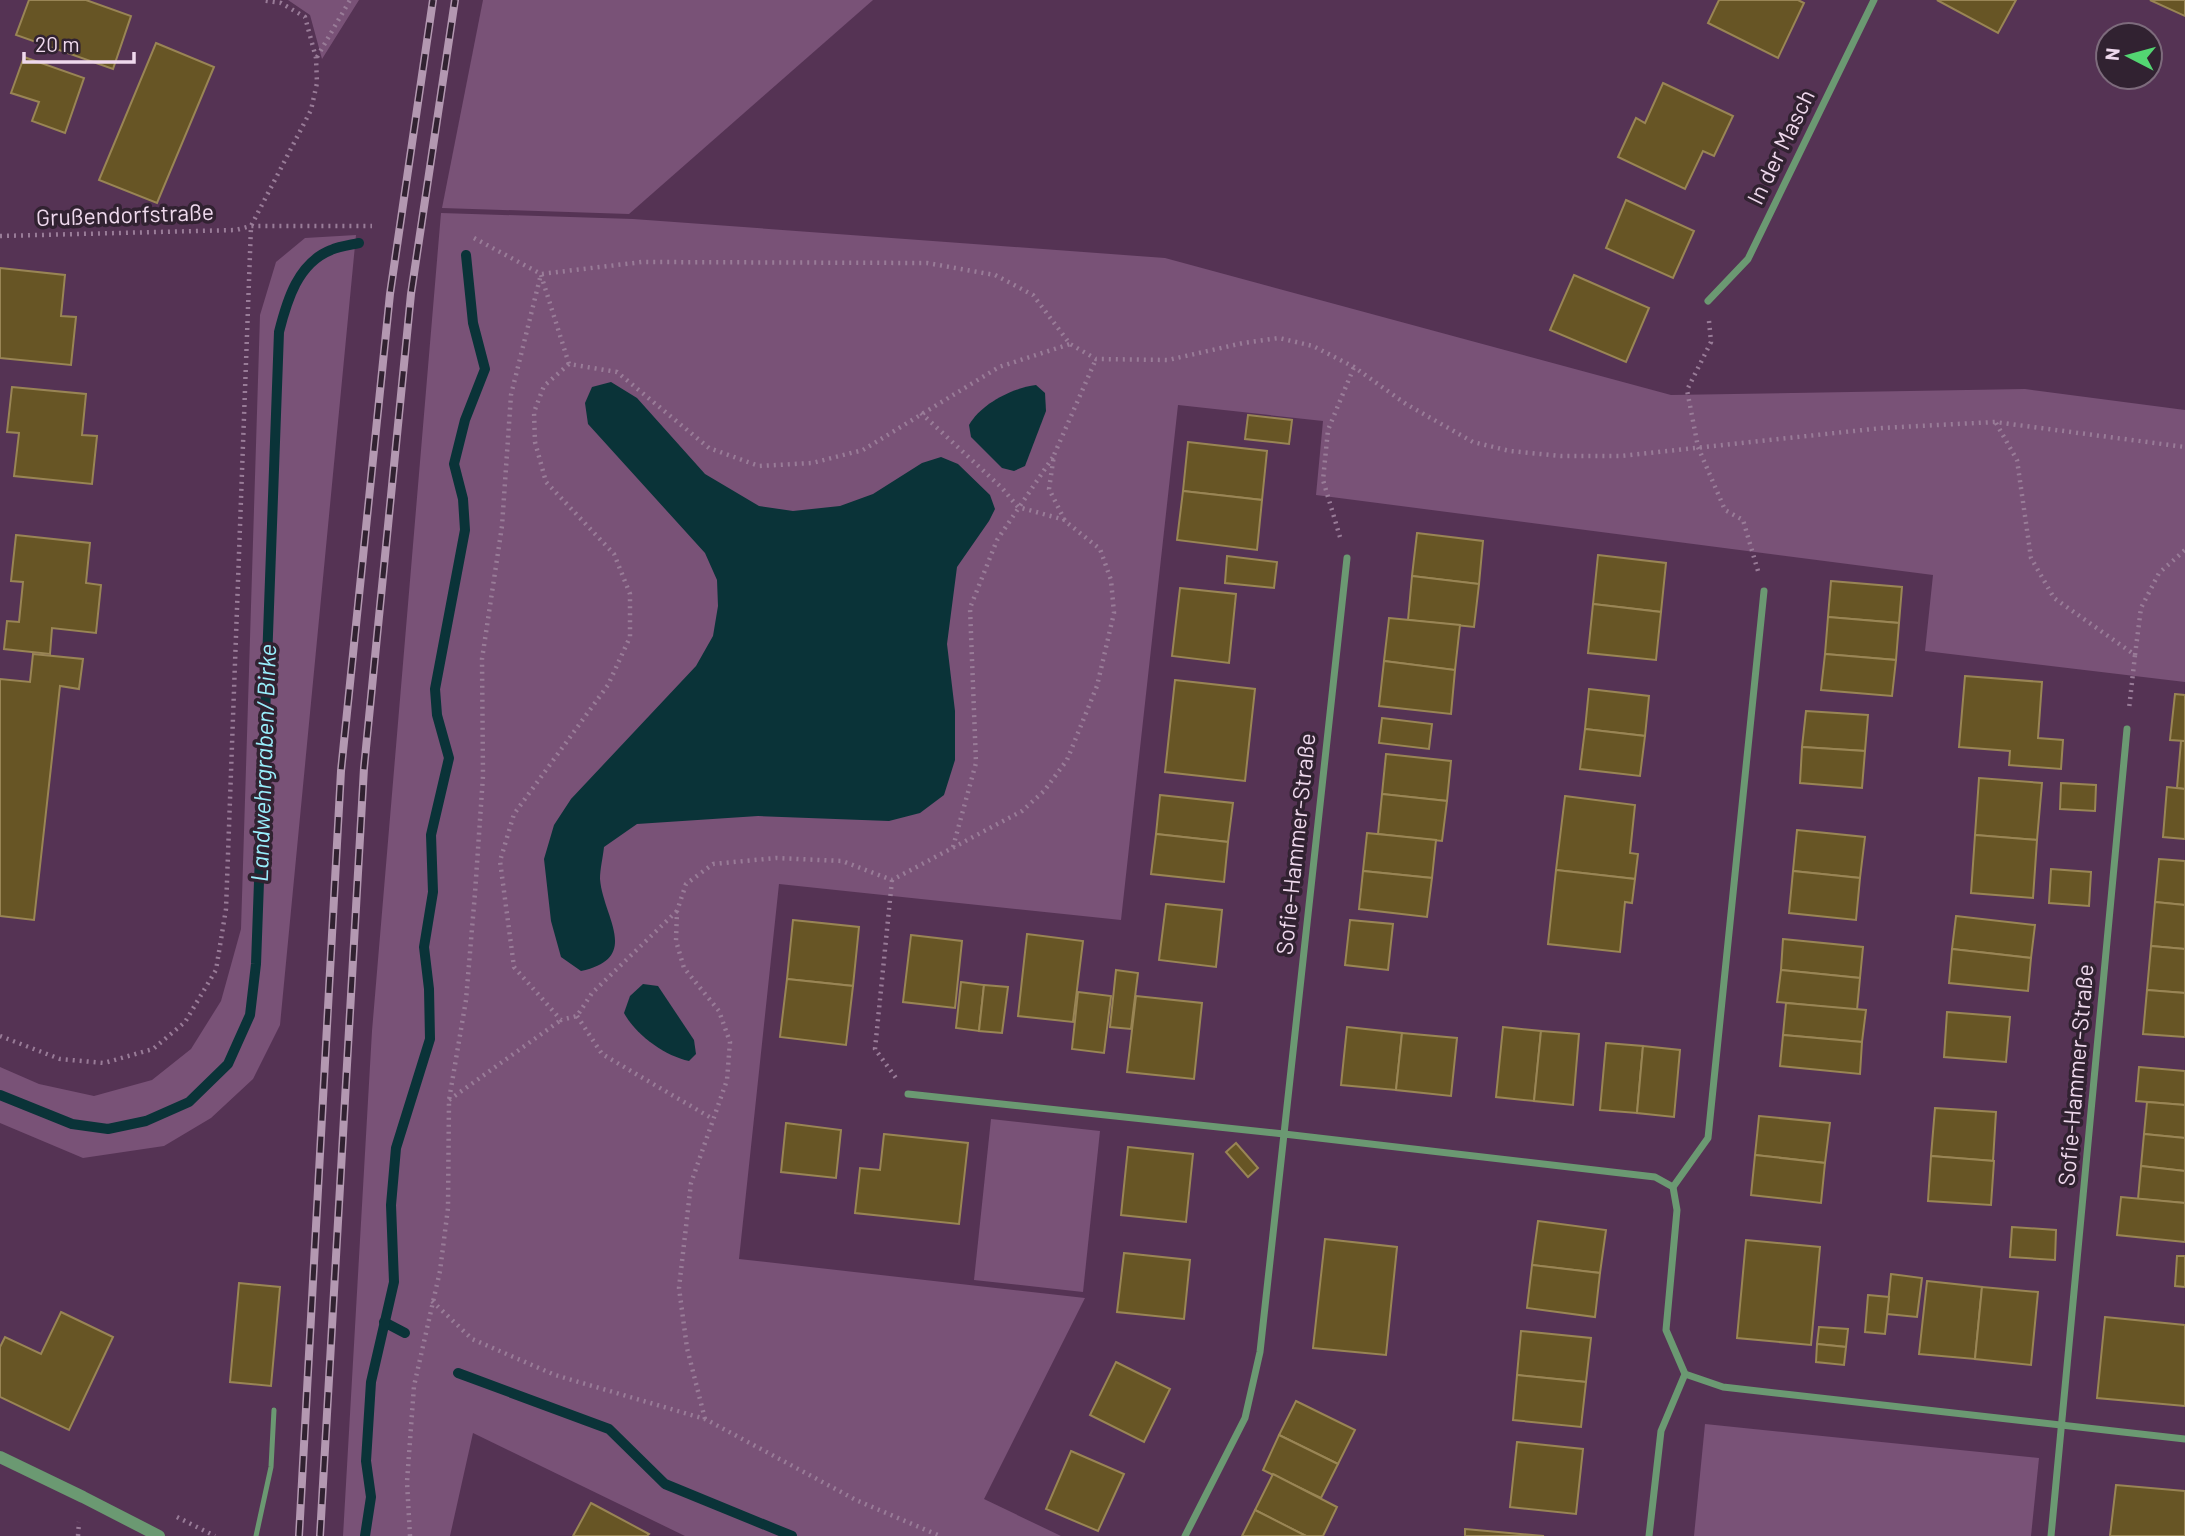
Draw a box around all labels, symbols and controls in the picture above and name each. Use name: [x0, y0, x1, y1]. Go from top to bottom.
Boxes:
scale bar: [24, 21, 135, 65]
north arrow: [2094, 21, 2164, 91]
text: 20 m: [35, 31, 80, 56]
text: N: [2099, 47, 2124, 62]
street label: In der Masch: [1740, 85, 1820, 209]
street label: Grußendorfstraße: [35, 197, 215, 231]
water label: Landwehrgraben/ Birke: [244, 644, 281, 882]
street label: Sofie-Hammer-Straße: [1269, 732, 1321, 956]
street label: Sofie-Hammer-Straße: [2051, 963, 2099, 1187]

